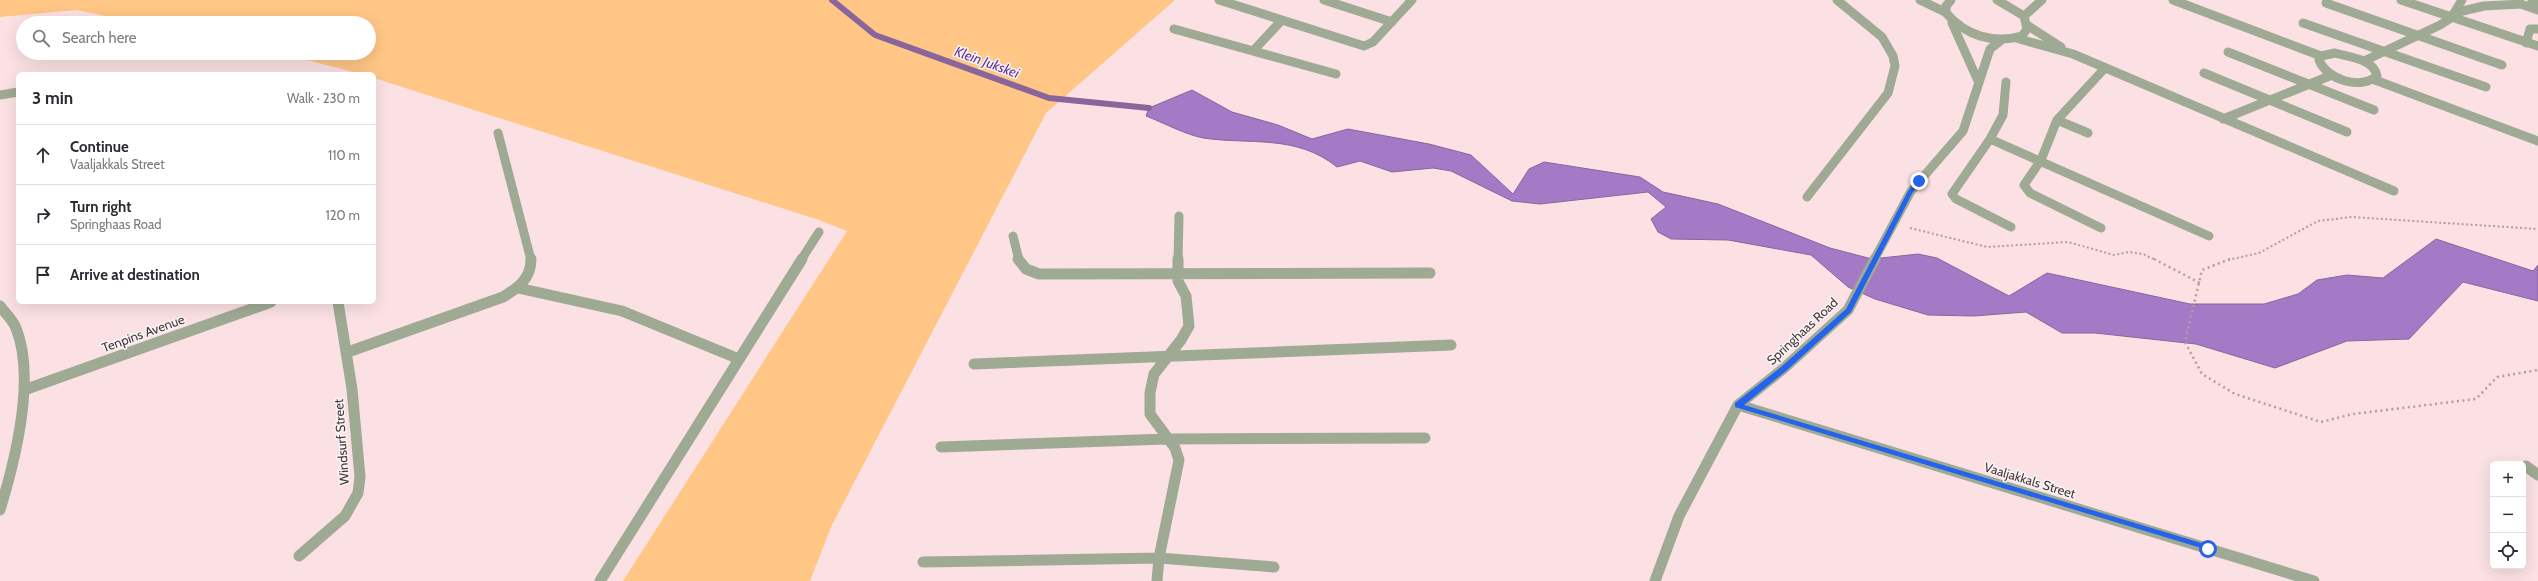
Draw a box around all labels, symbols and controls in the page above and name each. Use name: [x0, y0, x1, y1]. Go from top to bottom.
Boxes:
search box: [16, 16, 376, 60]
icon: search: [30, 27, 52, 49]
text: Search here: [62, 29, 137, 47]
water label: Klein Jukskei: [952, 42, 1023, 82]
text: 3 min: [32, 88, 73, 108]
text: Walk · 230 m: [287, 90, 360, 106]
text: Continue: [70, 138, 129, 156]
icon: ahead: [32, 144, 54, 166]
text: 110 m: [328, 147, 360, 163]
text: Vaaljakkals Street: [70, 156, 165, 172]
route end: [1910, 172, 1928, 190]
text: Turn right: [70, 198, 131, 216]
icon: right: [32, 204, 54, 226]
text: 120 m: [326, 207, 360, 223]
text: Springhaas Road: [70, 216, 161, 232]
icon: arrive: [32, 264, 54, 286]
text: Arrive at destination: [70, 266, 200, 284]
street label: Springhaas Road: [1763, 294, 1841, 368]
street label: Tenpins Avenue: [100, 311, 187, 355]
street label: Windsurf Street: [330, 398, 352, 486]
street label: Vaaljakkals Street: [1982, 459, 2078, 503]
map controls: [2490, 461, 2526, 569]
button: +: [2490, 461, 2526, 497]
button: −: [2490, 497, 2526, 533]
button: locate: [2490, 533, 2526, 569]
route start: [2199, 540, 2217, 558]

